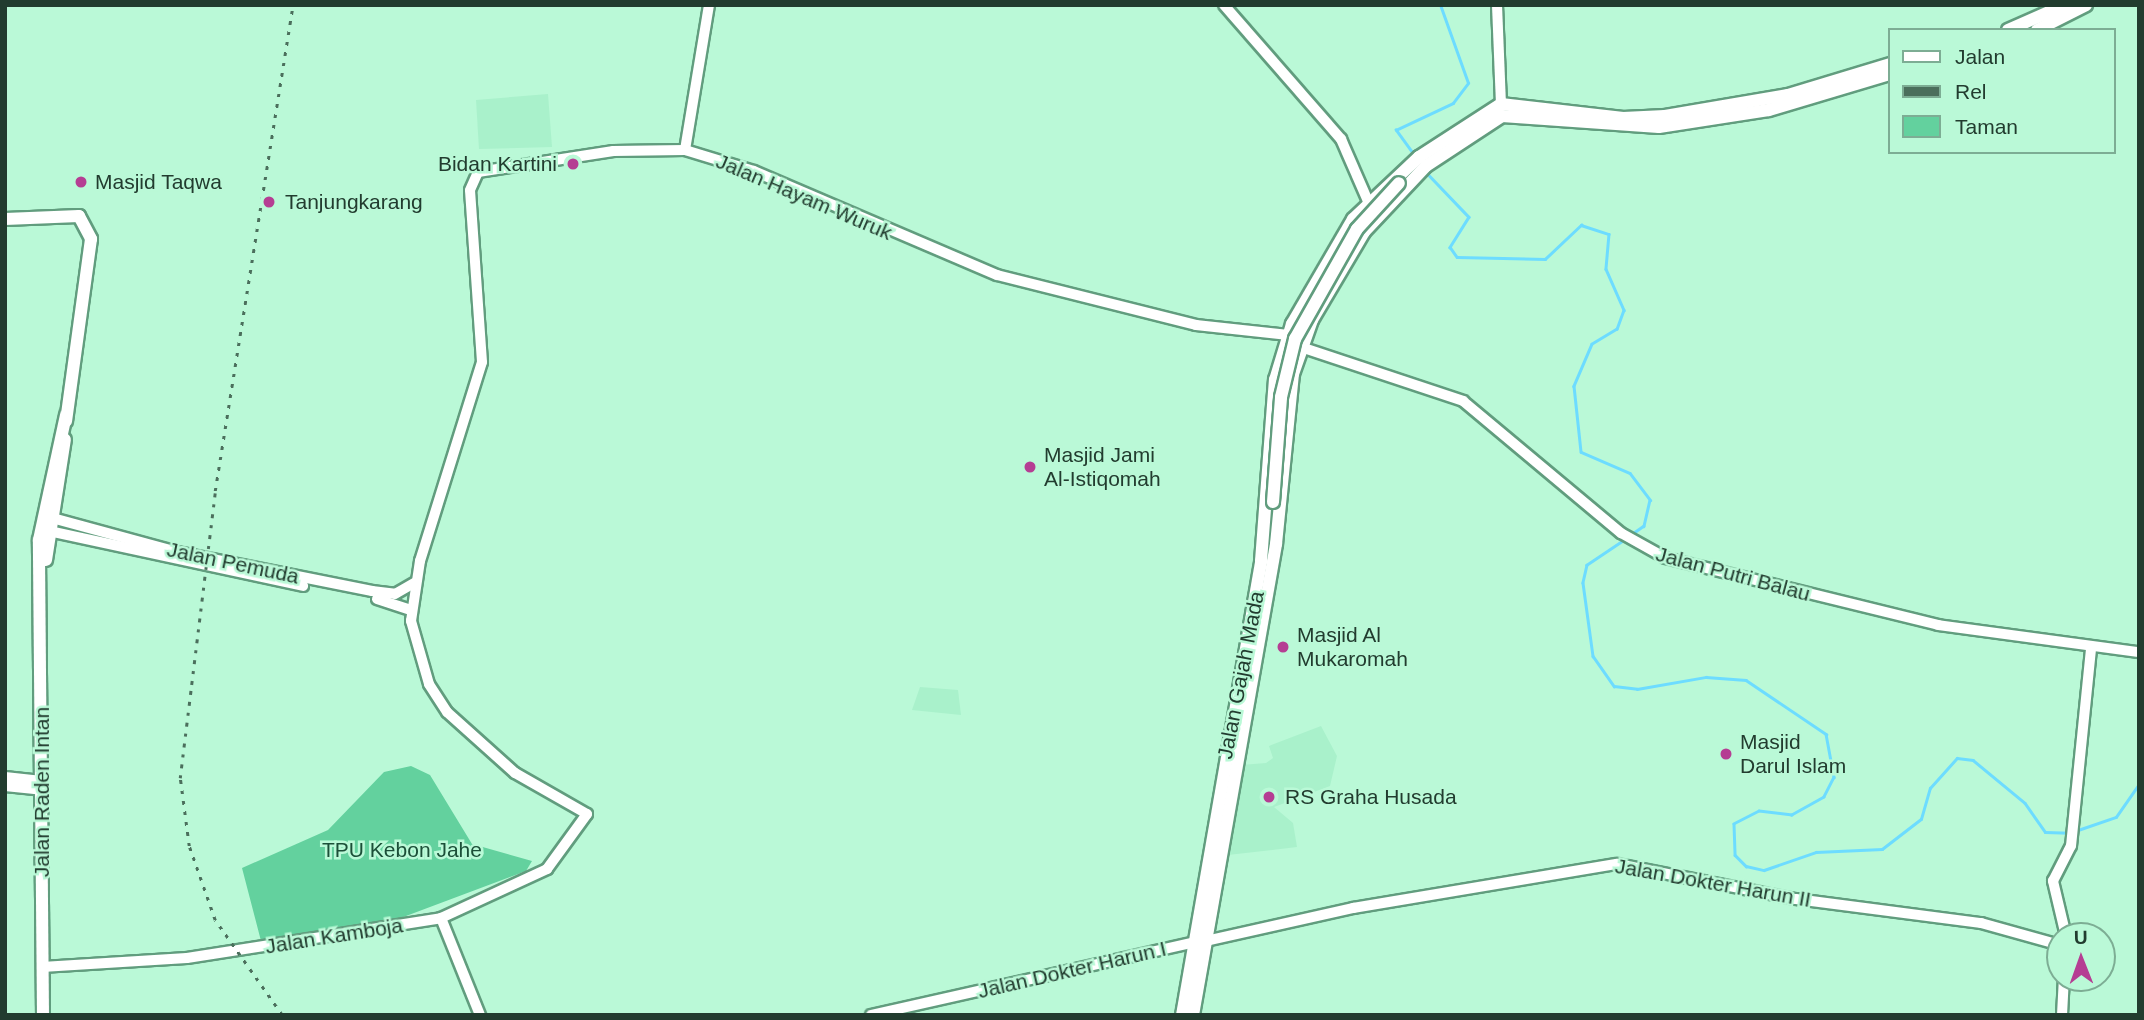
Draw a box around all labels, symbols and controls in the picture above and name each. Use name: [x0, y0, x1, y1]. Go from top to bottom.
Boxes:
legend: [1888, 28, 2116, 154]
text: Jalan: [1955, 45, 2005, 68]
text: Rel: [1955, 80, 1987, 103]
text: Taman: [1955, 115, 2018, 138]
street label: Jalan Hayam Wuruk: [712, 149, 896, 245]
place label: Bidan Kartini: [438, 151, 557, 177]
marker: Bidan Kartini: [563, 154, 583, 174]
place label: Masjid Taqwa: [95, 169, 222, 195]
marker: Masjid Taqwa: [73, 174, 89, 190]
place label: Tanjungkarang: [285, 189, 423, 215]
marker: Tanjungkarang: [259, 192, 279, 212]
place label: Masjid Jami Al-Istiqomah: [1044, 442, 1161, 492]
marker: Masjid Jami Al-Istiqomah: [1022, 459, 1038, 475]
street label: Jalan Pemuda: [165, 537, 301, 589]
street label: Jalan Putri Balau: [1653, 541, 1813, 607]
street label: Jalan Gajah Mada: [1212, 589, 1270, 761]
place label: Masjid Al Mukaromah: [1297, 622, 1408, 672]
marker: Masjid Al Mukaromah: [1275, 639, 1291, 655]
street label: Jalan Raden Intan: [29, 707, 55, 877]
place label: Masjid Darul Islam: [1740, 729, 1846, 779]
marker: Masjid Darul Islam: [1718, 746, 1734, 762]
place label: RS Graha Husada: [1285, 784, 1457, 810]
marker: RS Graha Husada: [1259, 787, 1279, 807]
park label: TPU Kebon Jahe: [322, 837, 482, 863]
street label: Jalan Dokter Harun II: [1613, 853, 1813, 913]
street label: Jalan Kamboja: [263, 913, 405, 959]
north arrow: [2046, 922, 2116, 992]
text: U: [2074, 927, 2088, 948]
street label: Jalan Dokter Harun I: [975, 936, 1169, 1004]

